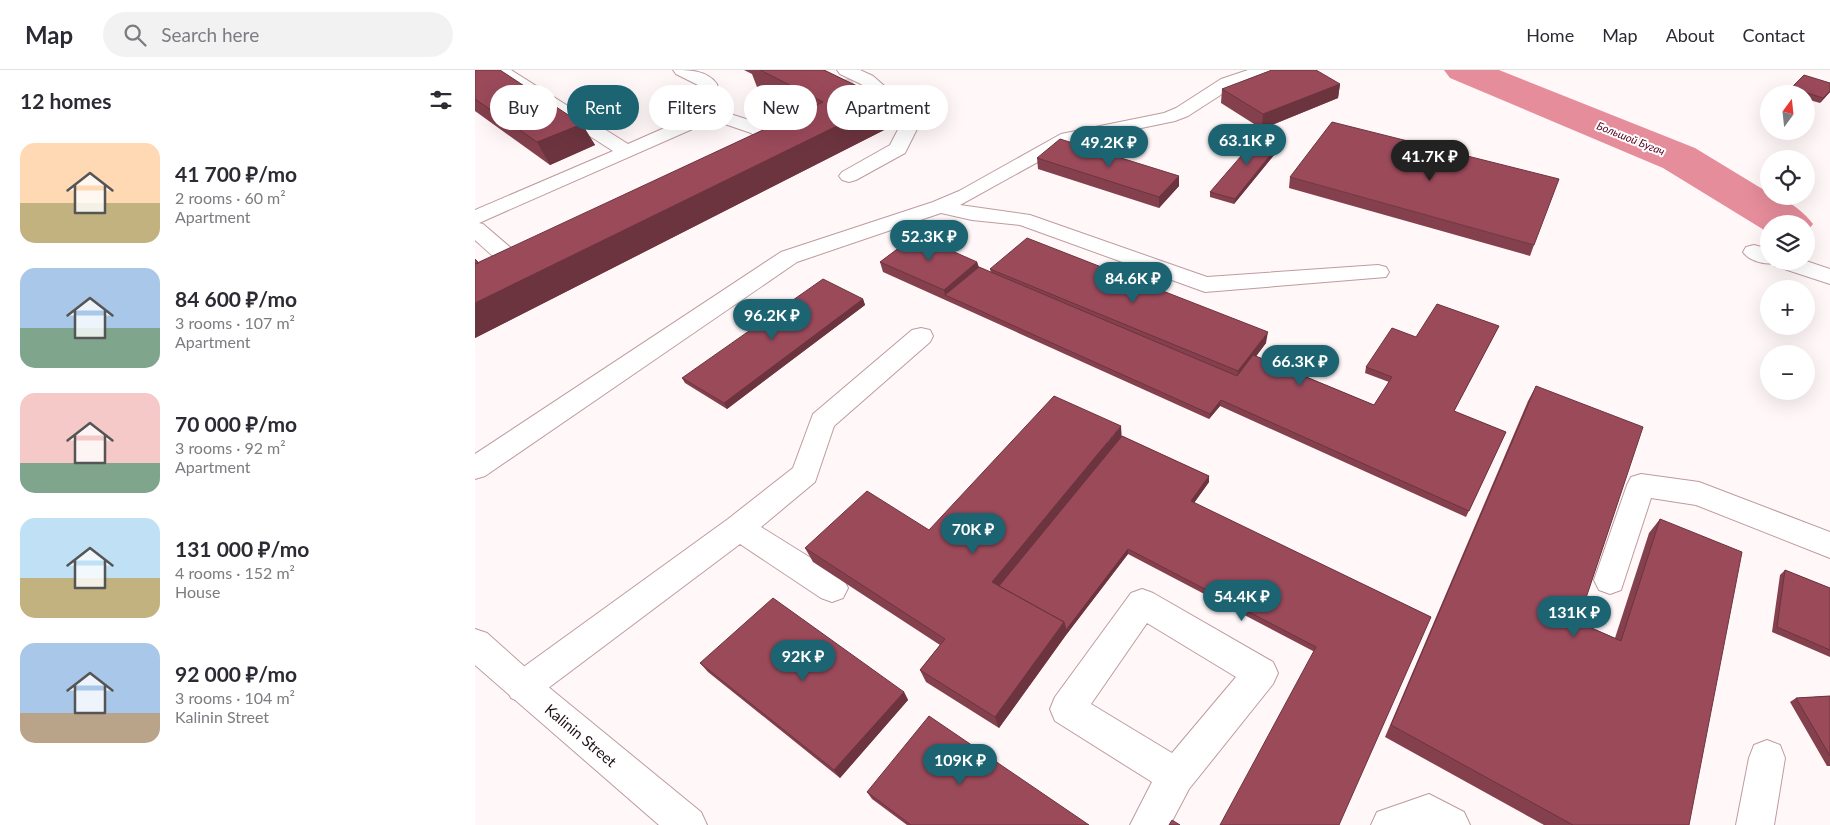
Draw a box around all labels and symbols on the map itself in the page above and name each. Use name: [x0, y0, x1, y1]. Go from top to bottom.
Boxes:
north arrow: [1760, 85, 1815, 140]
water label: Большой Бугач: [1595, 118, 1667, 158]
pin: 63.1K ₽: [1201, 124, 1293, 166]
pin: 49.2K ₽: [1063, 126, 1155, 168]
pin: 41.7K ₽: [1384, 140, 1476, 182]
pin: 52.3K ₽: [883, 220, 975, 262]
pin: 84.6K ₽: [1087, 262, 1179, 304]
pin: 96.2K ₽: [726, 298, 818, 341]
pin: 66.3K ₽: [1254, 344, 1346, 387]
pin: 70K ₽: [938, 512, 1008, 555]
pin: 54.4K ₽: [1196, 580, 1288, 622]
pin: 131K ₽: [1533, 596, 1615, 638]
pin: 92K ₽: [768, 640, 838, 682]
street label: Kalinin Street: [541, 700, 621, 771]
pin: 109K ₽: [919, 744, 1001, 786]

